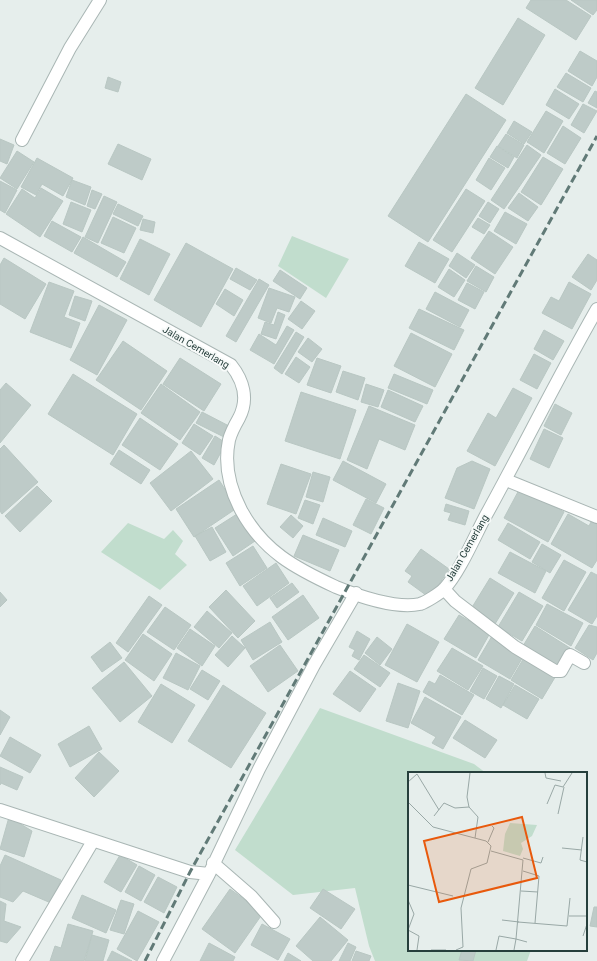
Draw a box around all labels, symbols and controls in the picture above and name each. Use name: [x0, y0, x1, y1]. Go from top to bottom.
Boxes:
street label: Jalan Cemerlang: [161, 323, 231, 371]
street label: Jalan Cemerlang: [443, 513, 491, 583]
inset map: [408, 772, 587, 951]

